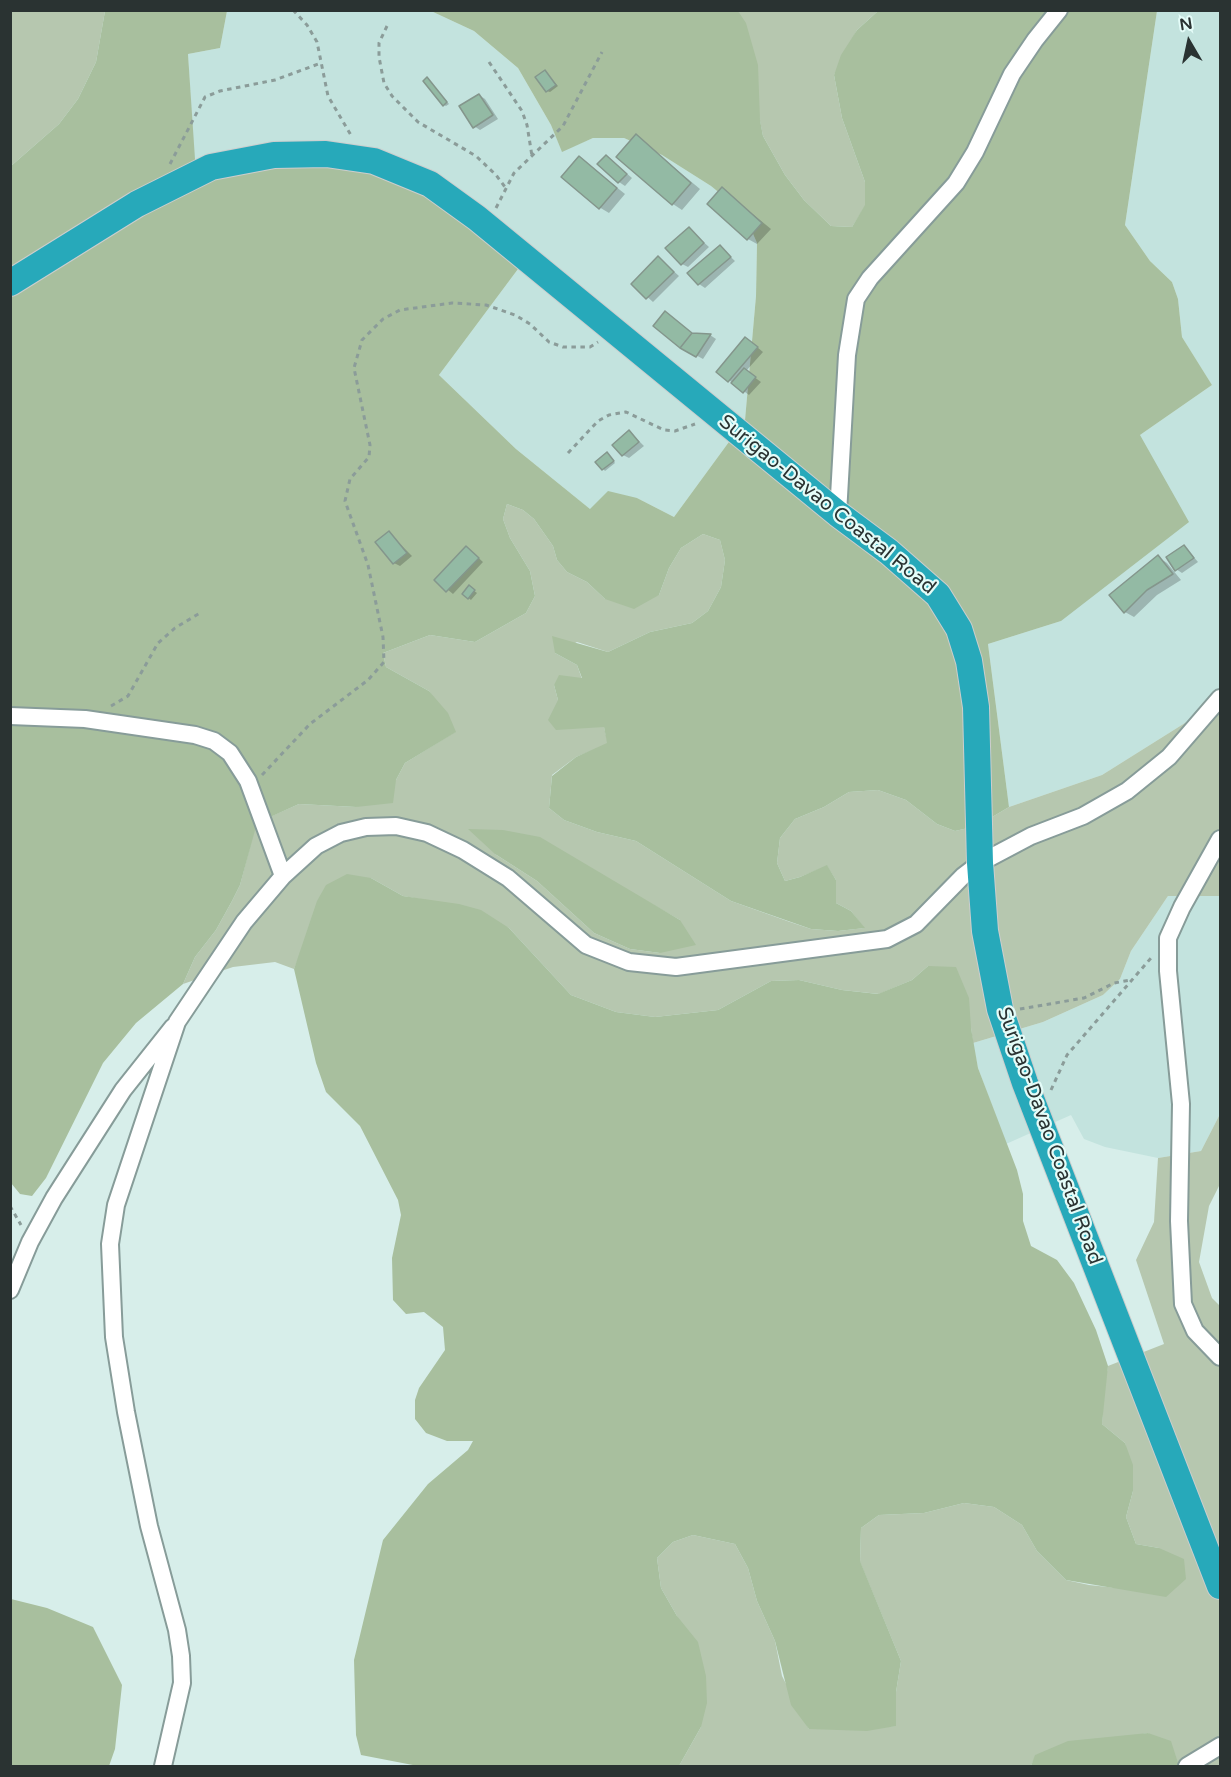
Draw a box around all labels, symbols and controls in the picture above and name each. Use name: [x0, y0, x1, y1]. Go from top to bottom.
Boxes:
north arrow: [1159, 12, 1219, 72]
text: N: [1178, 13, 1194, 35]
street label: Surigao-Davao Coastal Road: [714, 410, 940, 600]
street label: Surigao-Davao Coastal Road: [991, 1004, 1107, 1268]

